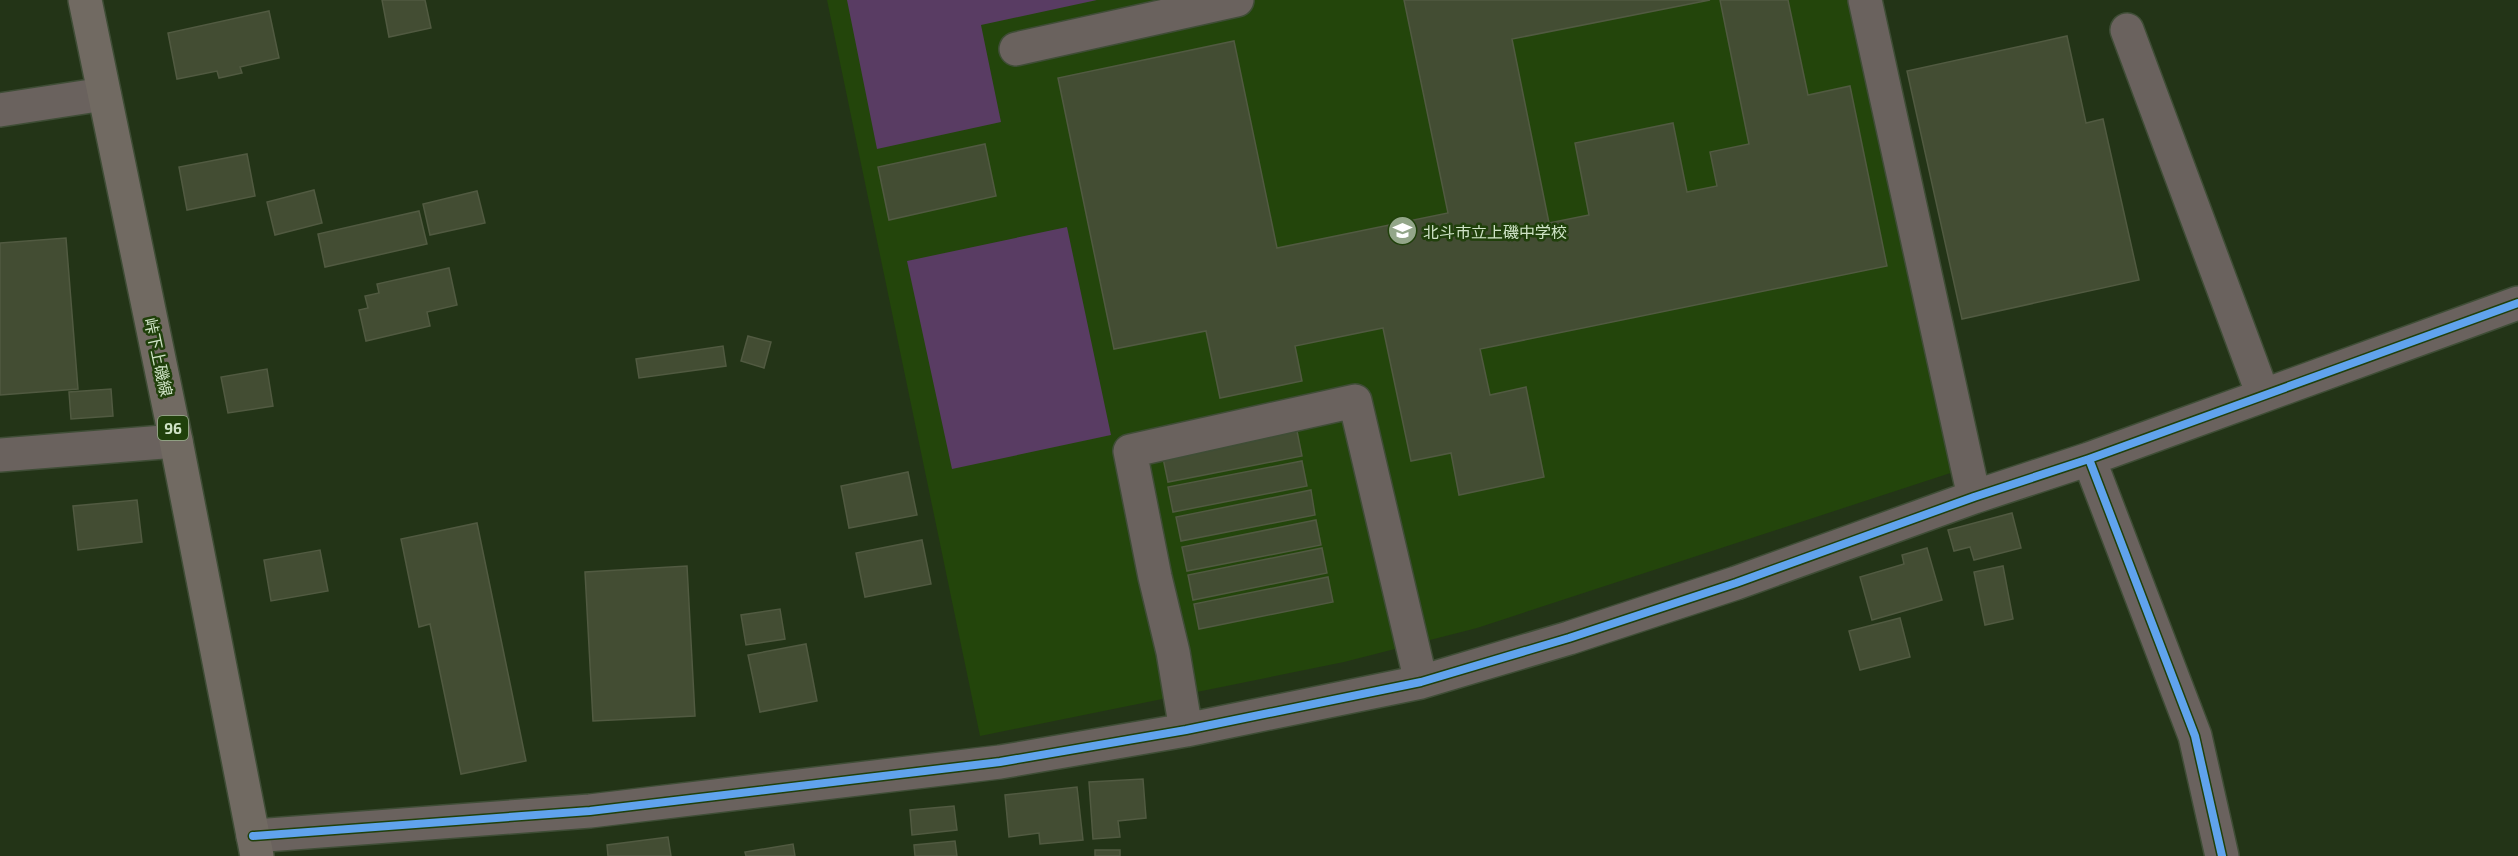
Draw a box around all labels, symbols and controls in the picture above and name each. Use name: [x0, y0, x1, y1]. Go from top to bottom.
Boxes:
school or university icon: 北斗市立上磯中学校: [1386, 215, 1418, 247]
place label: 北斗市立上磯中学校: [1423, 222, 1567, 241]
street label: 峠下上磯線: [141, 316, 177, 398]
road number: 96: [158, 416, 188, 440]

